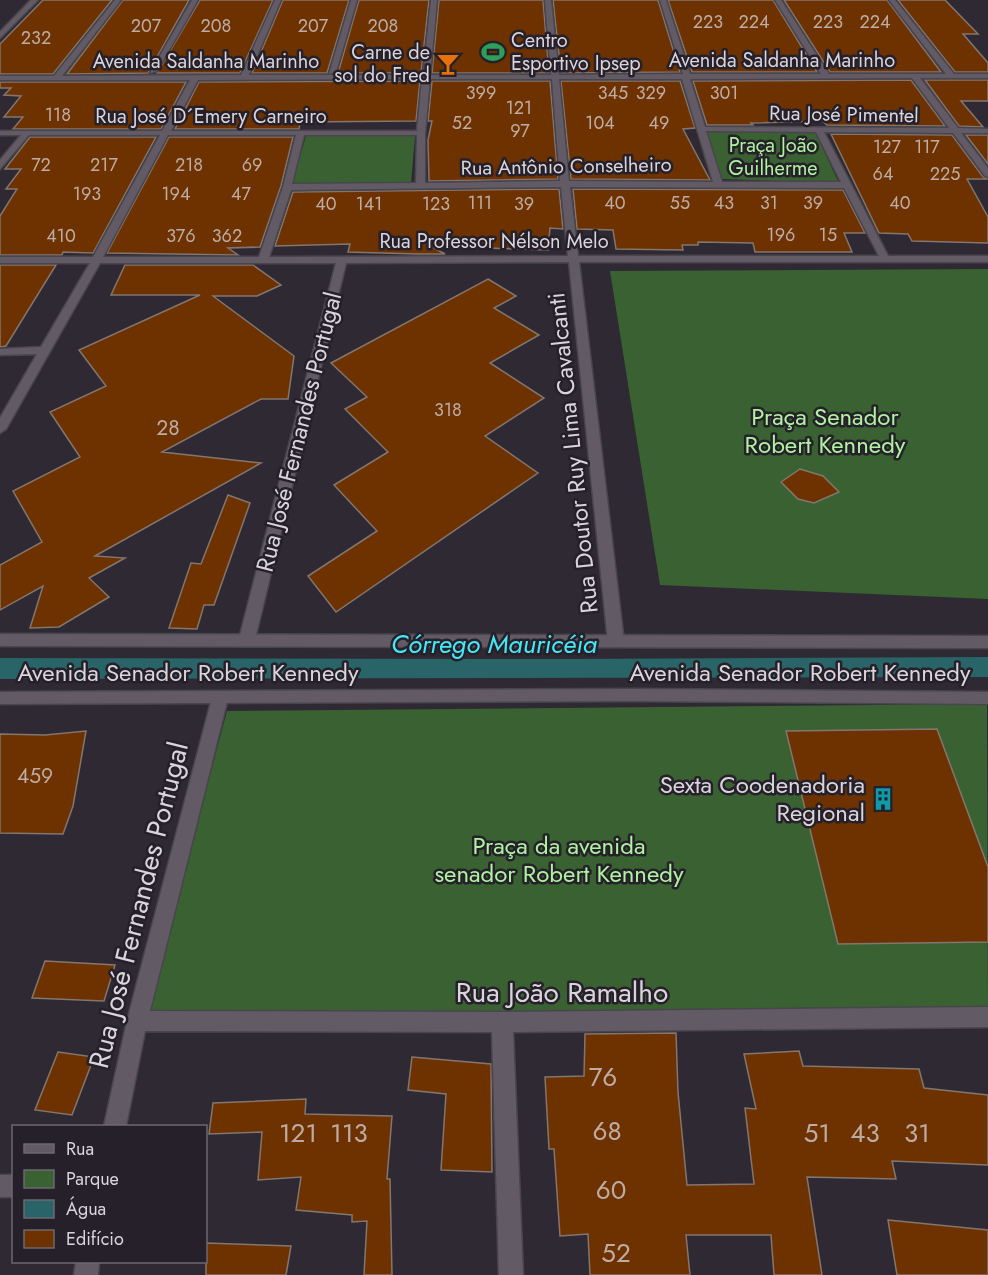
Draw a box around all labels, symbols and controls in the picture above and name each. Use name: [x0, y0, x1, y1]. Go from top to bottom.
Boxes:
house number: 223: [693, 9, 723, 35]
house number: 224: [739, 9, 769, 35]
house number: 223: [813, 9, 843, 35]
house number: 224: [860, 9, 890, 35]
house number: 207: [131, 13, 162, 39]
house number: 208: [201, 13, 231, 39]
house number: 207: [298, 13, 329, 39]
house number: 208: [368, 13, 398, 39]
house number: 232: [21, 25, 51, 51]
place label: Centro Esportivo Ipsep: [511, 26, 641, 78]
place label: Carne de sol do Fred: [334, 38, 430, 90]
sports icon: Centro Esportivo Ipsep: [480, 39, 506, 65]
street label: Avenida Saldanha Marinho: [669, 46, 895, 75]
street label: Avenida Saldanha Marinho: [93, 47, 319, 76]
bar icon: Carne de sol do Fred: [435, 51, 461, 77]
house number: 399: [466, 80, 496, 106]
house number: 345: [598, 80, 628, 106]
house number: 329: [636, 80, 666, 106]
house number: 301: [710, 80, 738, 106]
house number: 121: [506, 95, 532, 121]
street label: Rua José Pimentel: [769, 99, 919, 130]
house number: 118: [45, 102, 71, 128]
street label: Rua José D´Emery Carneiro: [95, 102, 327, 131]
house number: 52: [452, 110, 472, 136]
house number: 104: [585, 110, 615, 136]
house number: 49: [649, 110, 669, 136]
house number: 97: [510, 118, 530, 144]
park label: Praça João Guilherme: [728, 131, 818, 183]
house number: 127: [873, 134, 901, 160]
house number: 117: [914, 134, 940, 160]
street label: Rua Antônio Conselheiro: [460, 150, 672, 183]
house number: 72: [31, 152, 51, 178]
house number: 217: [90, 152, 118, 178]
house number: 218: [175, 152, 203, 178]
house number: 69: [242, 152, 262, 178]
house number: 64: [873, 161, 893, 187]
house number: 225: [930, 161, 960, 187]
house number: 193: [73, 181, 101, 207]
house number: 194: [162, 181, 190, 207]
house number: 47: [231, 181, 252, 207]
house number: 111: [468, 190, 492, 216]
house number: 40: [604, 190, 626, 216]
house number: 55: [670, 190, 690, 216]
house number: 43: [714, 190, 734, 216]
house number: 31: [760, 190, 778, 216]
house number: 39: [803, 190, 823, 216]
house number: 40: [889, 190, 911, 216]
house number: 40: [315, 191, 337, 217]
house number: 141: [356, 191, 382, 217]
house number: 123: [422, 191, 450, 217]
house number: 39: [514, 191, 534, 217]
house number: 196: [767, 222, 795, 248]
house number: 15: [819, 222, 837, 248]
house number: 410: [46, 223, 76, 249]
house number: 376: [166, 223, 196, 249]
house number: 362: [212, 223, 242, 249]
street label: Rua Professor Nélson Melo: [379, 227, 609, 256]
street label: Rua José Fernandes Portugal: [247, 288, 350, 575]
street label: Rua Doutor Ruy Lima Cavalcanti: [538, 291, 607, 615]
house number: 318: [434, 397, 462, 423]
park label: Praça Senador Robert Kennedy: [745, 399, 906, 462]
house number: 28: [156, 413, 180, 443]
water label: Córrego Mauricéia: [391, 625, 598, 663]
street label: Avenida Senador Robert Kennedy: [17, 655, 359, 690]
street label: Avenida Senador Robert Kennedy: [629, 655, 971, 690]
street label: Rua José Fernandes Portugal: [78, 738, 199, 1073]
house number: 459: [17, 761, 53, 791]
place label: Sexta Coodenadoria Regional: [660, 767, 865, 830]
building icon: Sexta Coodenadoria Regional: [870, 786, 896, 812]
park label: Praça da avenida senador Robert Kennedy: [434, 828, 684, 891]
street label: Rua João Ramalho: [456, 972, 668, 1013]
house number: 76: [589, 1058, 617, 1096]
house number: 68: [592, 1112, 622, 1150]
house number: 121: [279, 1114, 317, 1152]
house number: 113: [330, 1114, 368, 1152]
house number: 51: [804, 1114, 830, 1152]
house number: 43: [850, 1114, 880, 1152]
house number: 31: [904, 1114, 930, 1152]
legend: [12, 1125, 207, 1263]
text: Rua: [66, 1136, 94, 1162]
text: Parque: [66, 1166, 119, 1192]
house number: 60: [596, 1171, 626, 1209]
text: Água: [66, 1196, 106, 1222]
text: Edifício: [66, 1226, 124, 1252]
house number: 52: [601, 1234, 631, 1272]

